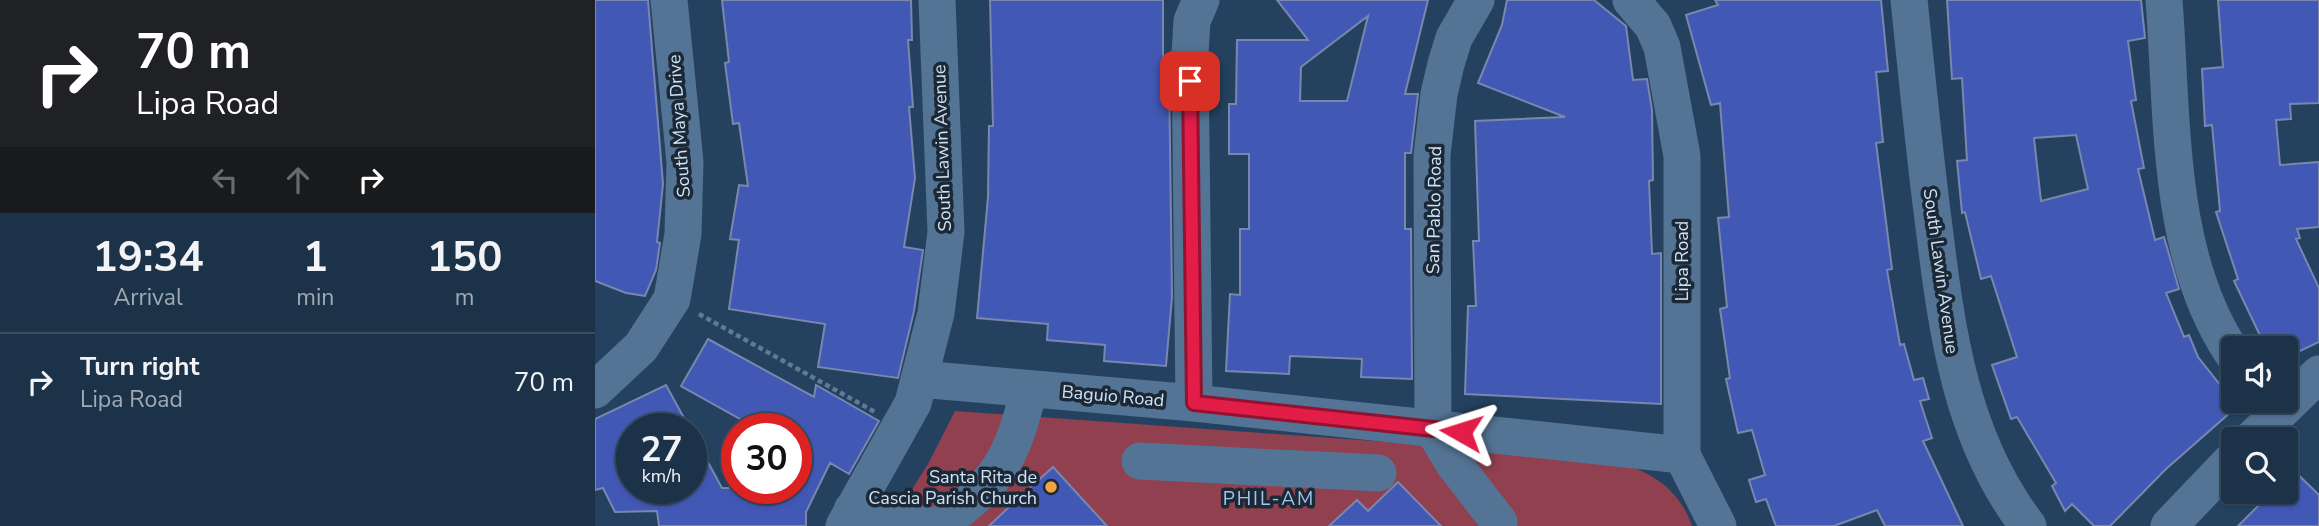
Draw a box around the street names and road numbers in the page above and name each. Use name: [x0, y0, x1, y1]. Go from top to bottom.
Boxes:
street label: South Maya Drive: [662, 54, 696, 198]
street label: South Lawin Avenue: [927, 64, 957, 232]
street label: San Pablo Road: [1421, 146, 1447, 274]
street label: South Lawin Avenue: [1917, 187, 1965, 355]
street label: Lipa Road: [1670, 221, 1694, 301]
street label: Baguio Road: [1061, 380, 1165, 412]

